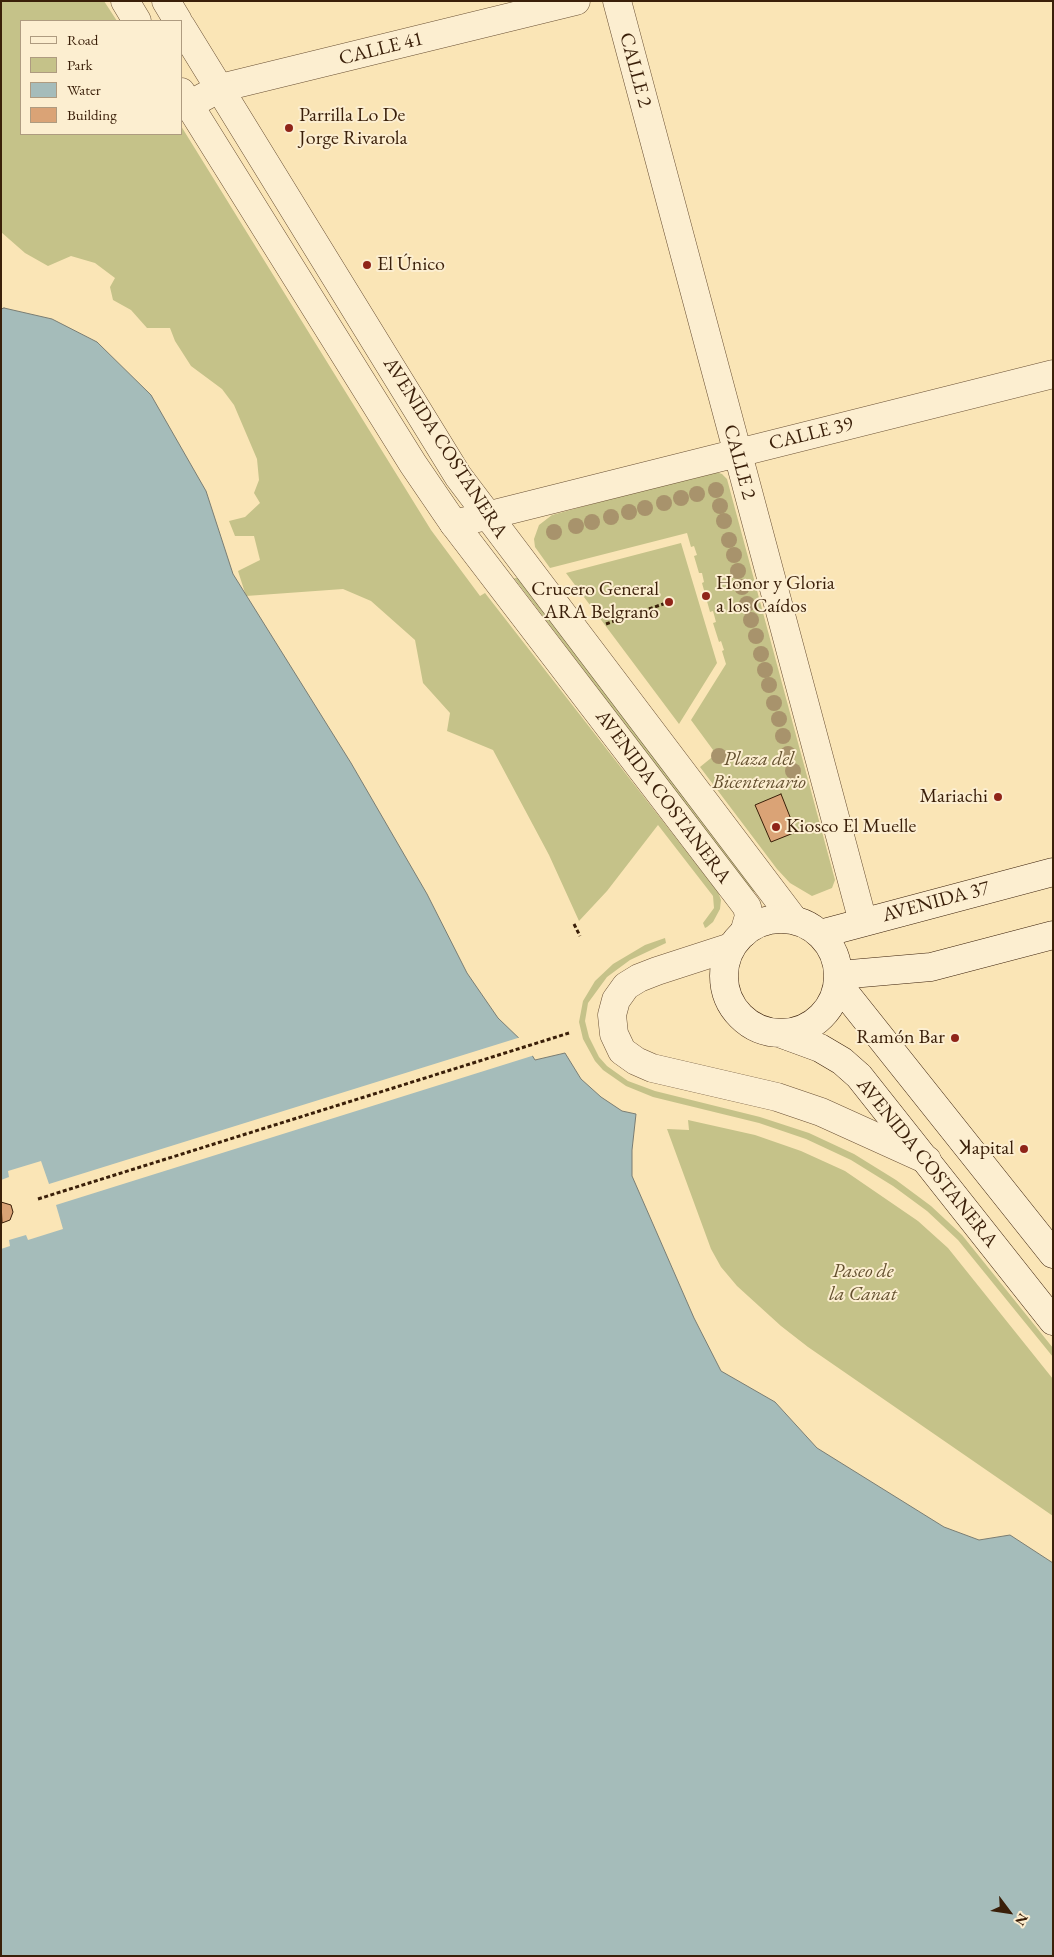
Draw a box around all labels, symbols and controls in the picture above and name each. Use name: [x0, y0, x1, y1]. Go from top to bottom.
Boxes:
legend: [20, 20, 182, 135]
street label: CALLE 41: [336, 27, 426, 71]
text: Road: [67, 30, 98, 49]
street label: CALLE 2: [614, 30, 656, 110]
text: Park: [67, 55, 93, 74]
text: Water: [67, 80, 101, 99]
place label: Parrilla Lo De Jorge Rivarola: [299, 104, 408, 151]
text: Building: [67, 105, 117, 124]
marker: Parrilla Lo De Jorge Rivarola: [283, 122, 295, 134]
place label: El Único: [377, 253, 445, 277]
marker: El Único: [361, 259, 373, 271]
street label: AVENIDA COSTANERA: [377, 353, 513, 543]
street label: CALLE 39: [766, 412, 856, 456]
street label: CALLE 2: [718, 422, 760, 502]
place label: Honor y Gloria a los Caídos: [716, 572, 835, 619]
place label: Crucero General ARA Belgrano: [531, 578, 659, 625]
marker: Honor y Gloria a los Caídos: [700, 590, 712, 602]
marker: Crucero General ARA Belgrano: [663, 596, 675, 608]
street label: AVENIDA COSTANERA: [590, 706, 736, 888]
park label: Plaza del Bicentenario: [712, 748, 806, 795]
place label: Mariachi: [920, 785, 988, 809]
marker: Mariachi: [992, 791, 1004, 803]
place label: Kiosco El Muelle: [786, 815, 916, 839]
marker: Kiosco El Muelle: [770, 821, 782, 833]
street label: AVENIDA 37: [880, 876, 992, 928]
place label: Ramón Bar: [856, 1026, 945, 1050]
marker: Ramón Bar: [949, 1032, 961, 1044]
street label: AVENIDA COSTANERA: [851, 1073, 1003, 1253]
place label: Ʞapital: [959, 1137, 1014, 1161]
marker: Ʞapital: [1018, 1143, 1030, 1155]
park label: Paseo de la Canat: [829, 1260, 897, 1307]
north arrow: [984, 1887, 1034, 1937]
text: N: [1011, 1910, 1032, 1929]

